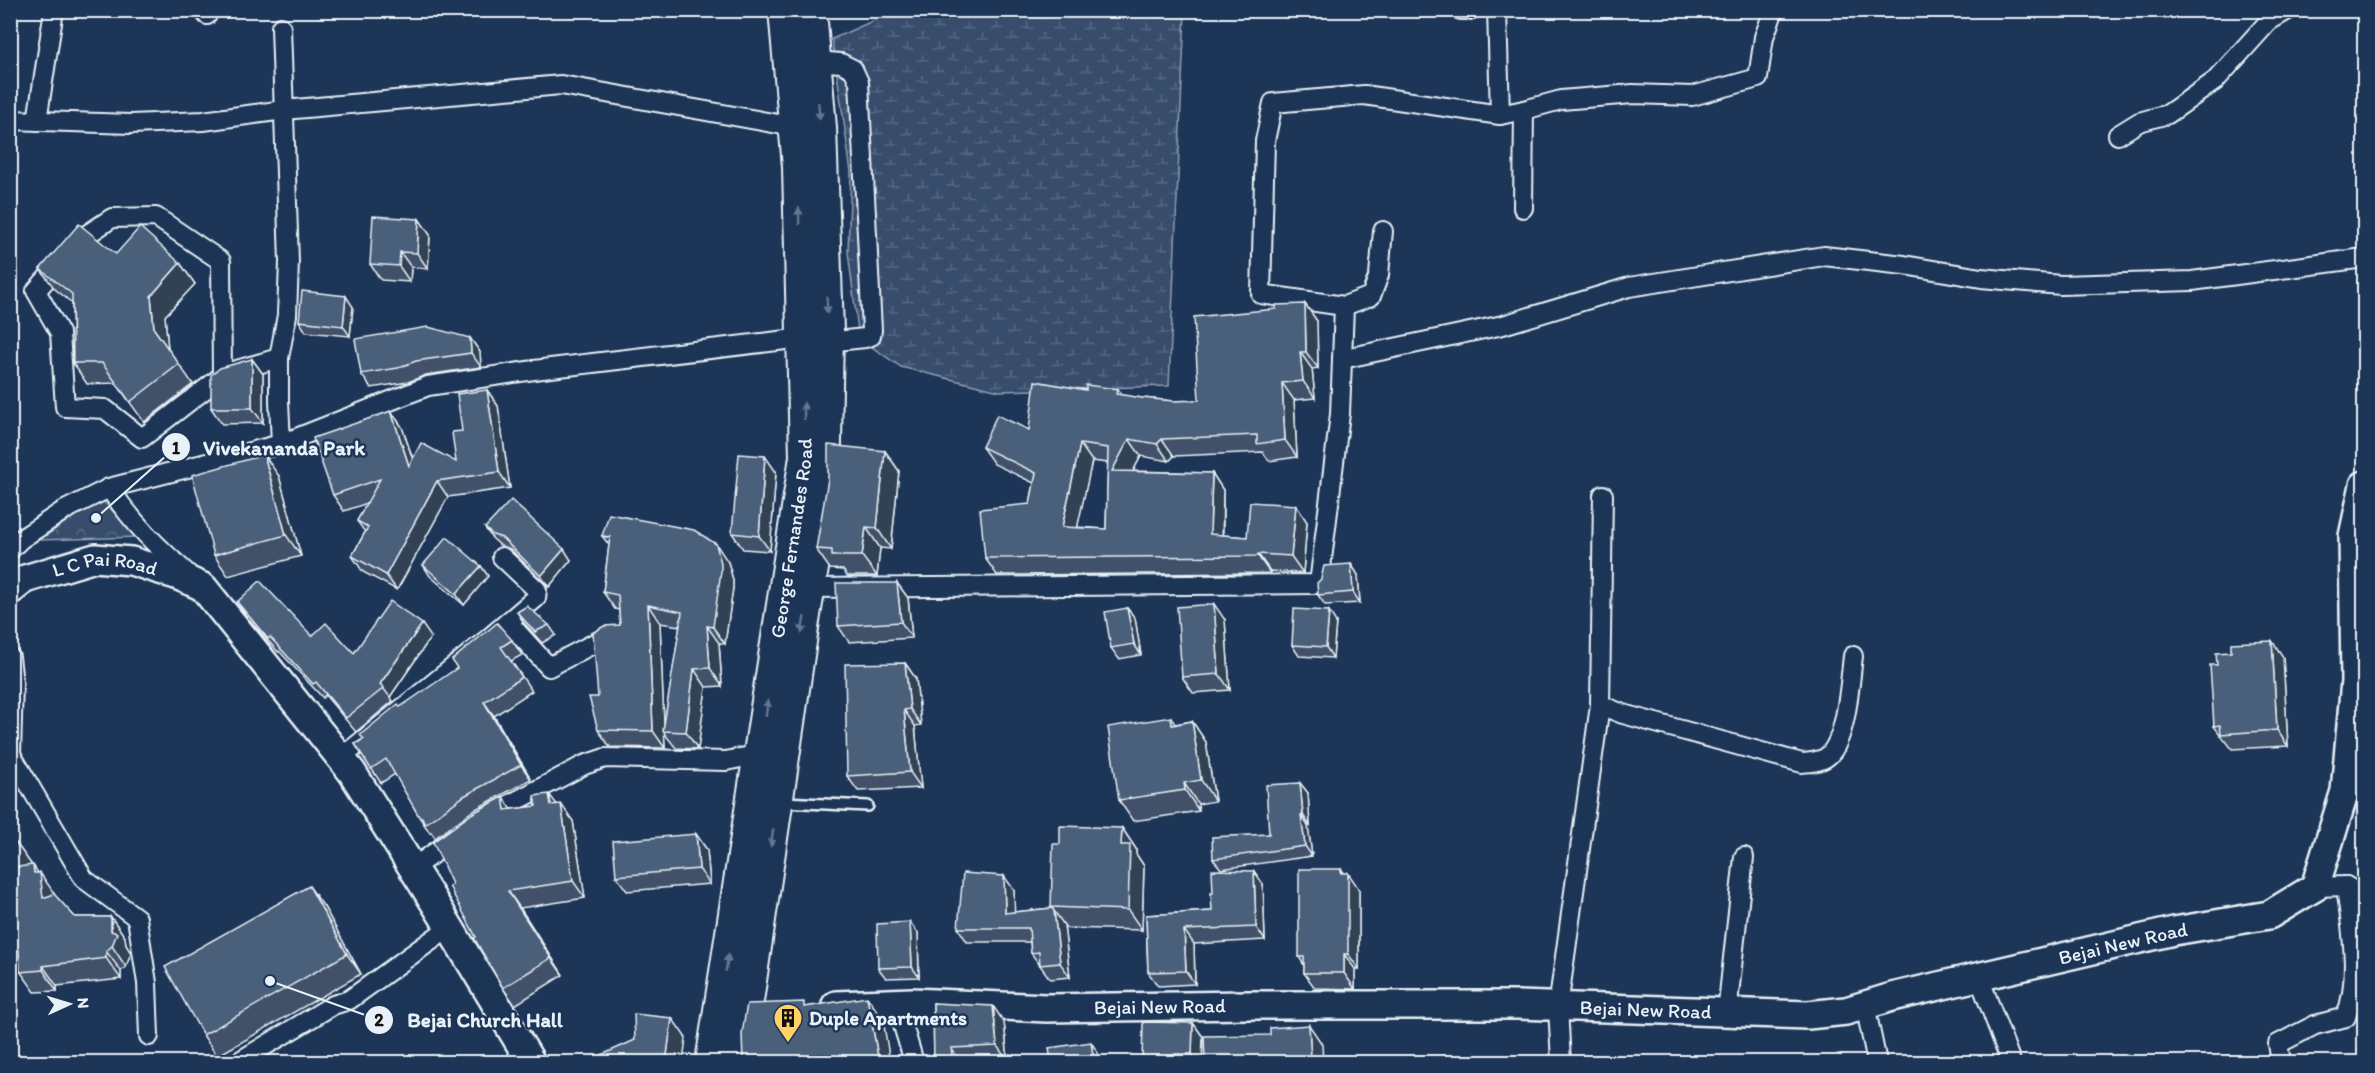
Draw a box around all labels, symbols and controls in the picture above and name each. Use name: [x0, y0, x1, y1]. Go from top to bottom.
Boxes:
one-way arrow: [814, 101, 824, 120]
one-way arrow: [795, 207, 804, 226]
one-way arrow: [822, 296, 831, 315]
one-way arrow: [799, 402, 809, 421]
callout: Vivekananda Park: [161, 428, 377, 467]
text: Vivekananda Park: [203, 435, 366, 460]
text: 1: [172, 437, 181, 459]
street label: George Fernandes Road: [765, 438, 817, 640]
street label: L C Pai Road: [49, 546, 161, 582]
one-way arrow: [799, 615, 808, 634]
one-way arrow: [763, 699, 772, 718]
one-way arrow: [767, 829, 776, 848]
street label: Bejai New Road: [2056, 917, 2190, 970]
one-way arrow: [723, 954, 732, 973]
north arrow: [39, 974, 99, 1034]
street label: Bejai New Road: [1094, 993, 1226, 1019]
street label: Bejai New Road: [1579, 995, 1712, 1024]
text: N: [74, 997, 93, 1009]
callout: Bejai Church Hall: [364, 1000, 575, 1039]
building icon: Duple Apartments: [772, 1002, 804, 1044]
place label: Duple Apartments: [809, 1006, 967, 1031]
text: Bejai Church Hall: [407, 1007, 564, 1033]
text: 2: [374, 1009, 384, 1031]

